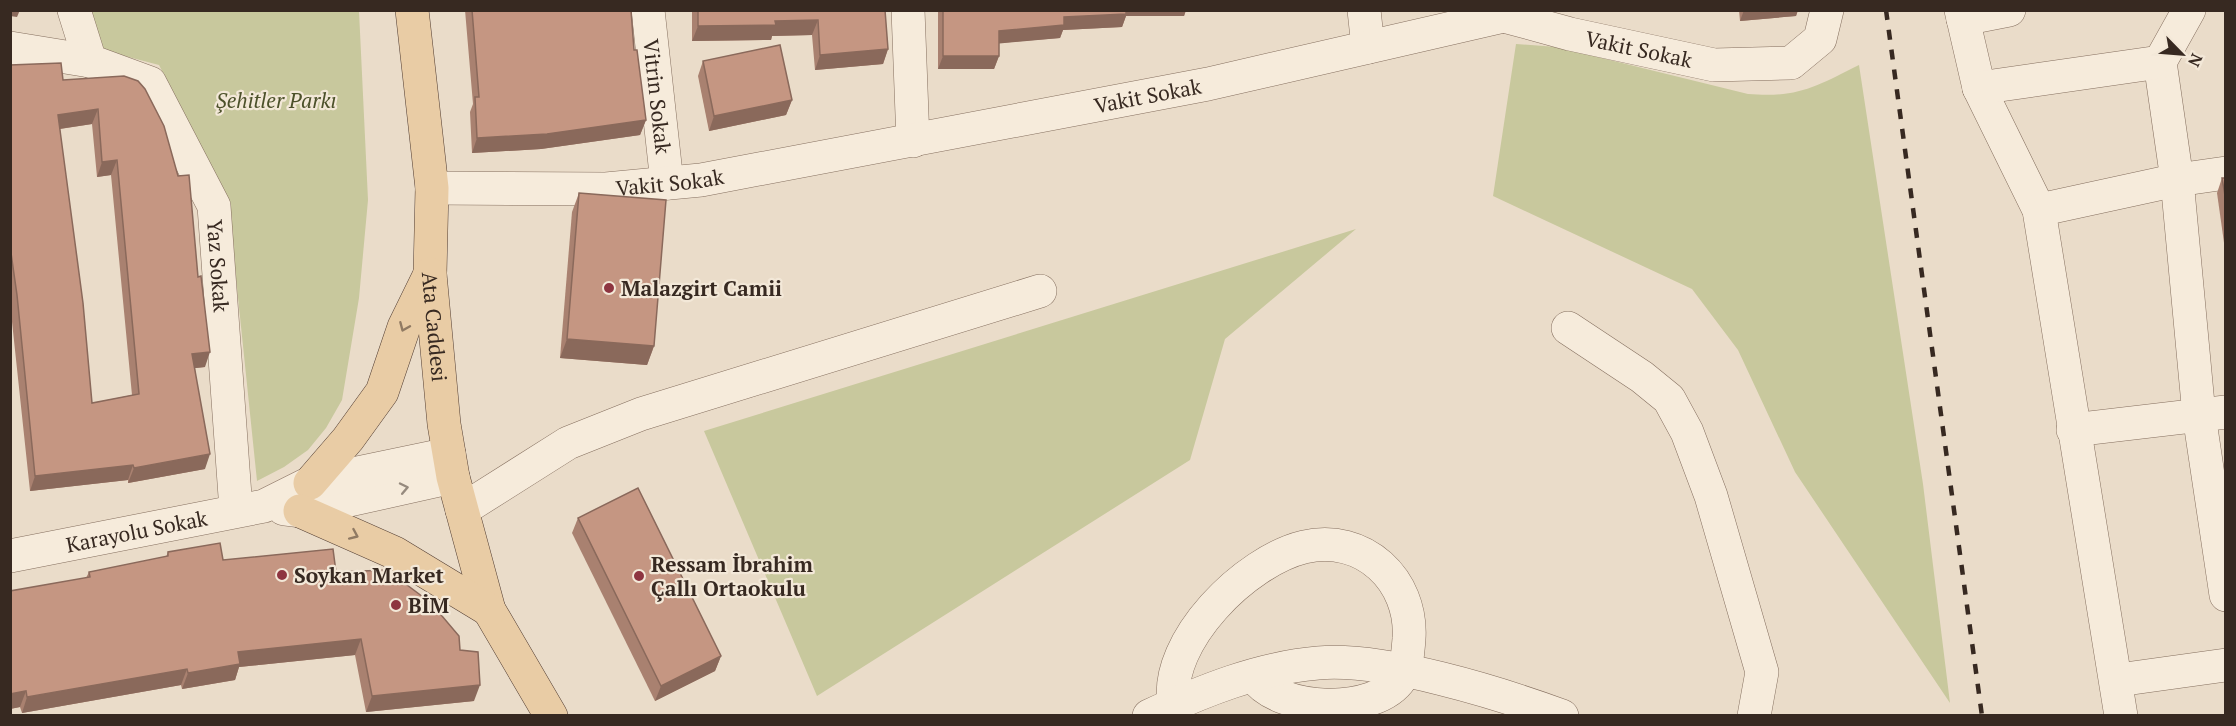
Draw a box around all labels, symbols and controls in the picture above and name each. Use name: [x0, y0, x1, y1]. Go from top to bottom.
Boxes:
street label: Vakit Sokak: [1583, 24, 1695, 74]
north arrow: [2152, 24, 2212, 84]
street label: Vitrin Sokak: [637, 37, 678, 156]
text: N: [2183, 50, 2208, 70]
street label: Vakit Sokak: [1092, 72, 1204, 119]
park label: Şehitler Parkı: [216, 86, 336, 114]
street label: Vakit Sokak: [614, 162, 726, 202]
street label: Yaz Sokak: [201, 218, 236, 313]
street label: Ata Caddesi: [416, 270, 454, 383]
place label: Malazgirt Camii: [621, 274, 782, 302]
marker: Malazgirt Camii: [602, 281, 616, 295]
one-way arrow: [400, 321, 412, 332]
one-way arrow: [398, 483, 408, 496]
street label: Karayolu Sokak: [64, 503, 210, 559]
one-way arrow: [347, 528, 358, 540]
place label: Ressam İbrahim Çallı Ortaokulu: [651, 550, 813, 602]
place label: Soykan Market: [294, 561, 445, 589]
marker: Soykan Market: [275, 568, 289, 582]
marker: Ressam İbrahim Çallı Ortaokulu: [632, 569, 646, 583]
place label: BİM: [408, 591, 449, 619]
marker: BİM: [389, 598, 403, 612]

